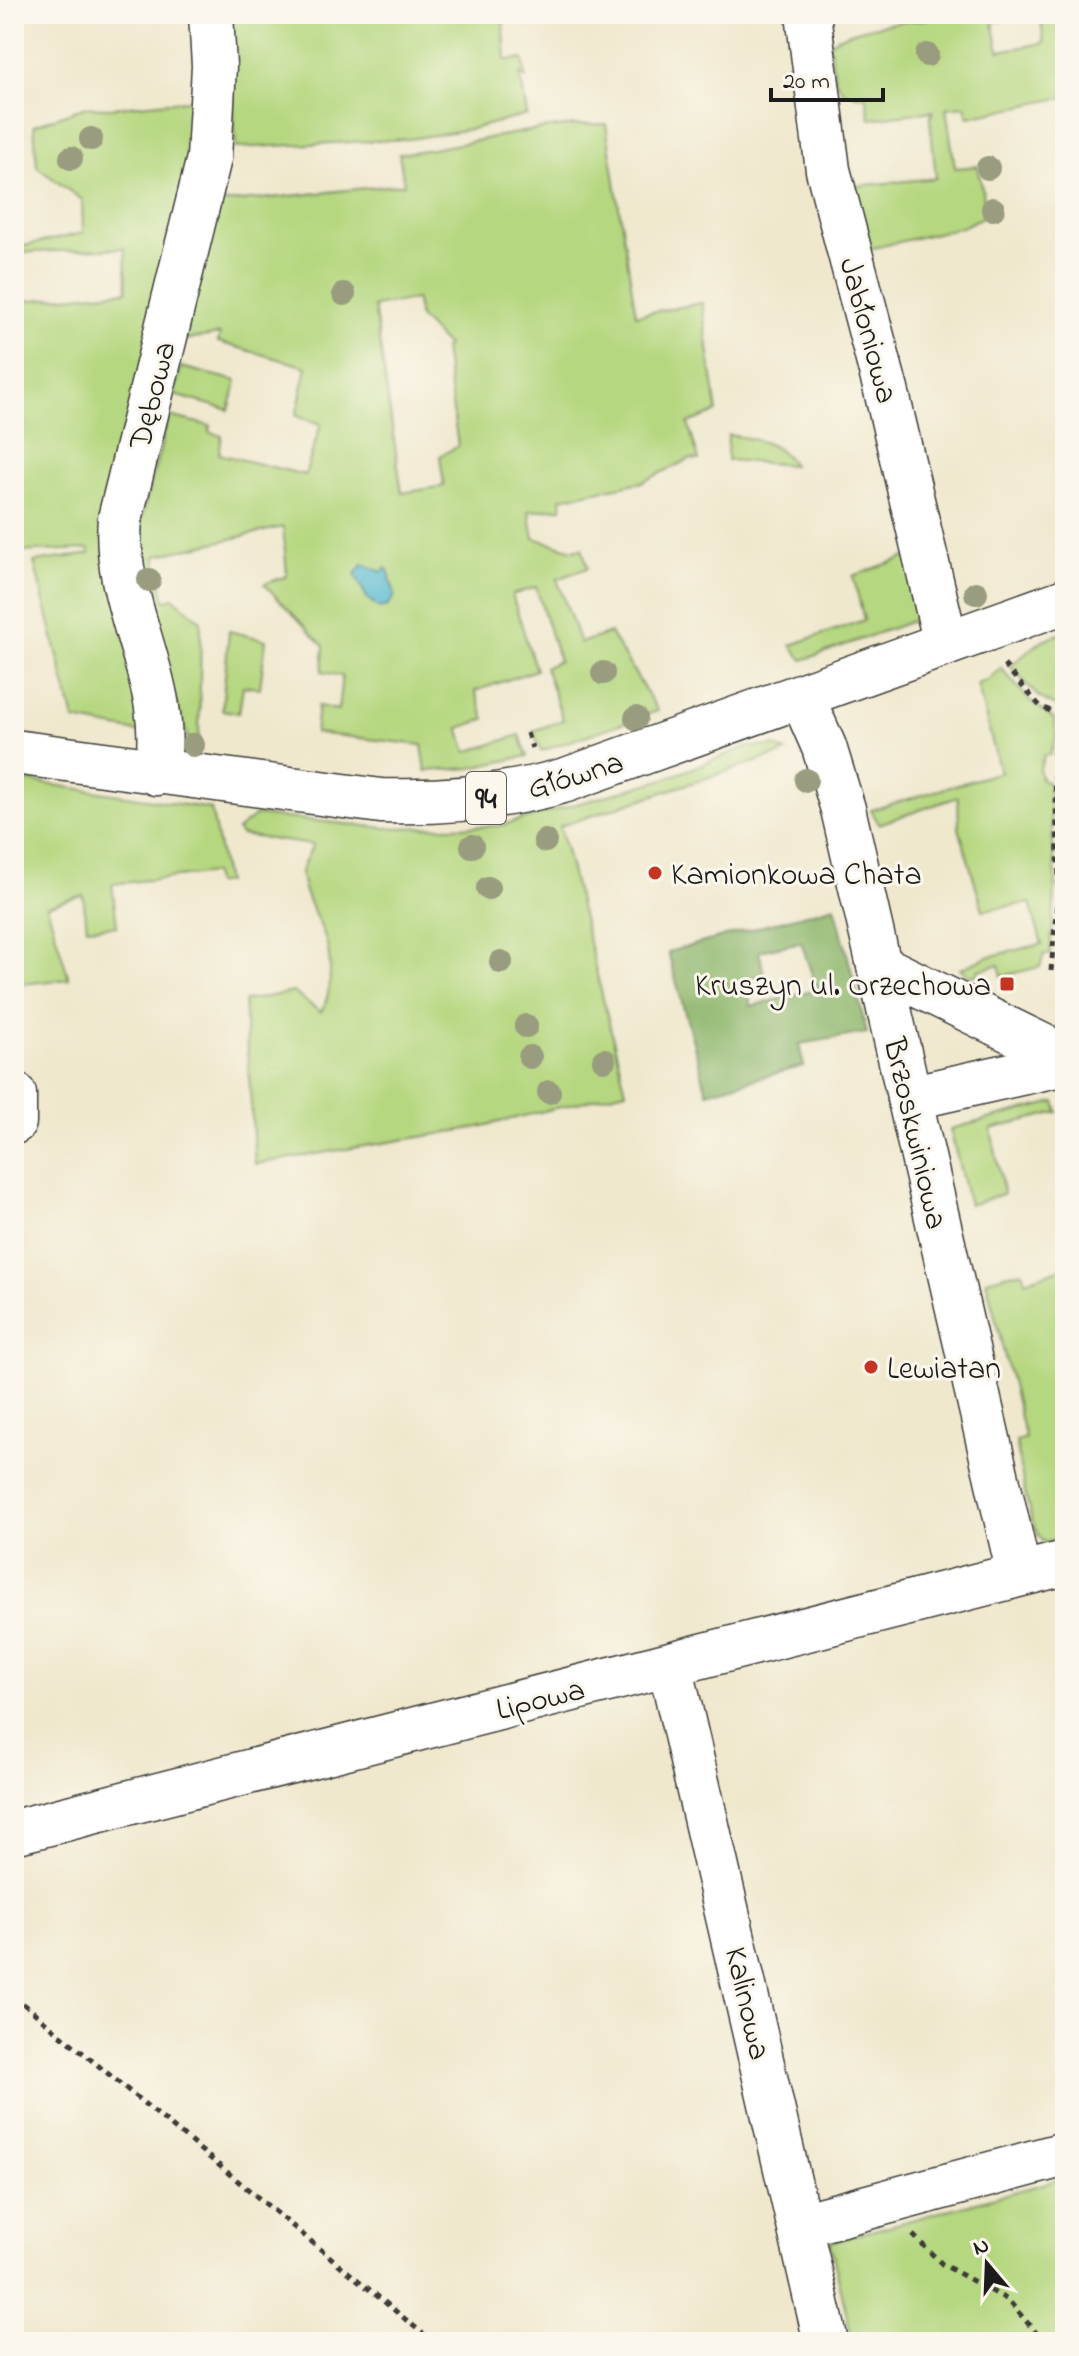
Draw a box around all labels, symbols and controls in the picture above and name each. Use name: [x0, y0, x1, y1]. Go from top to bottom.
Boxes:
scale bar: [771, 52, 883, 102]
text: 20 m: [783, 65, 830, 100]
street label: Jabłoniowa: [825, 253, 909, 409]
street label: Dębowa: [118, 337, 190, 456]
street label: Główna: [522, 741, 630, 814]
road number: 94: [466, 772, 506, 824]
place label: Kamionkowa Chata: [671, 853, 922, 900]
marker: Kamionkowa Chata: [646, 864, 664, 882]
place label: Kruszyn ul. Orzechowa: [695, 964, 991, 1011]
marker: Kruszyn ul. Orzechowa: [998, 975, 1016, 993]
street label: Brzoskwiniowa: [869, 1033, 958, 1234]
place label: Lewiatan: [887, 1347, 1001, 1394]
marker: Lewiatan: [862, 1358, 880, 1376]
street label: Lipowa: [492, 1668, 590, 1735]
street label: Kalinowa: [710, 1943, 781, 2065]
north arrow: [947, 2224, 1027, 2304]
text: N: [969, 2230, 994, 2265]

